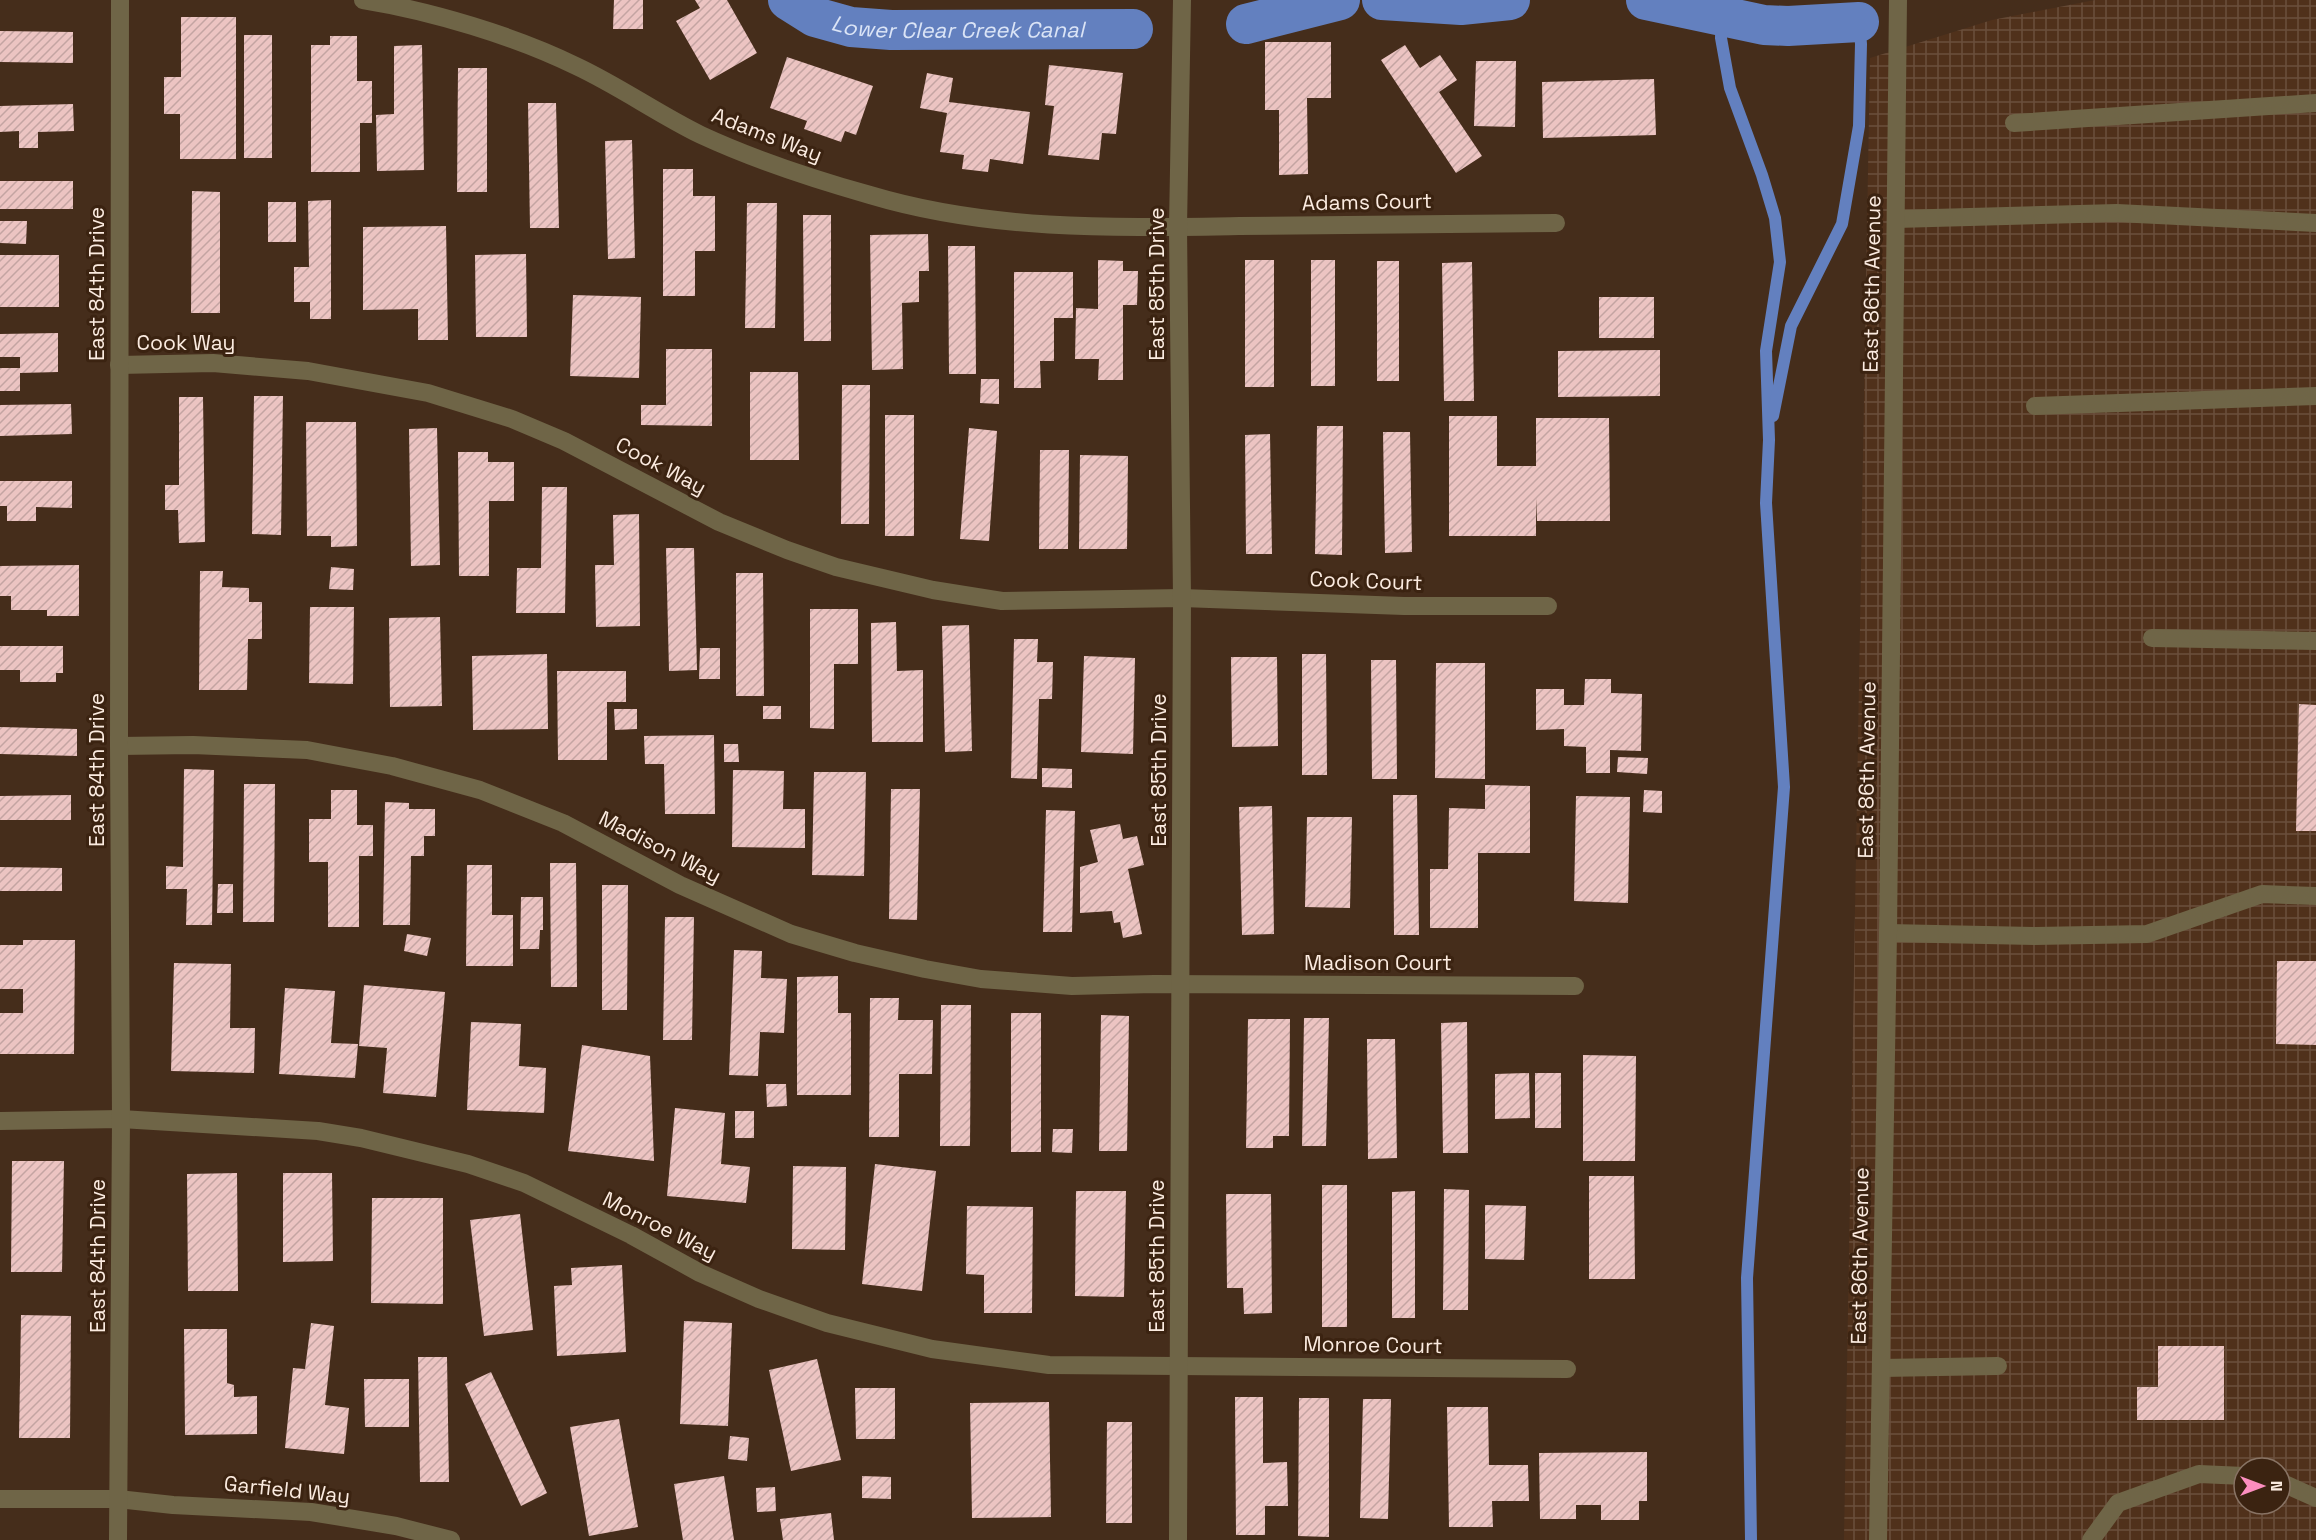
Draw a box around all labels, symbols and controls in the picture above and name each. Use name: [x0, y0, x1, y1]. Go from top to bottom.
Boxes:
water label: Lower Clear Creek Canal: [828, 8, 1087, 44]
street label: Adams Way: [708, 101, 826, 168]
street label: Adams Court: [1302, 187, 1432, 216]
street label: East 86th Avenue: [1856, 195, 1887, 373]
street label: East 84th Drive: [83, 207, 110, 361]
street label: East 85th Drive: [1143, 207, 1170, 361]
street label: Cook Way: [137, 329, 235, 356]
street label: Cook Way: [611, 430, 711, 501]
street label: Cook Court: [1309, 565, 1423, 596]
street label: East 86th Avenue: [1851, 681, 1882, 859]
street label: East 84th Drive: [83, 693, 110, 847]
street label: East 85th Drive: [1145, 693, 1172, 847]
street label: Madison Way: [595, 804, 726, 889]
street label: Madison Court: [1304, 949, 1452, 976]
street label: East 86th Avenue: [1844, 1167, 1875, 1345]
street label: East 84th Drive: [84, 1179, 111, 1333]
street label: East 85th Drive: [1143, 1179, 1170, 1333]
street label: Monroe Way: [598, 1185, 722, 1266]
street label: Monroe Court: [1303, 1330, 1443, 1359]
north arrow: [2232, 1456, 2292, 1516]
street label: Garfield Way: [223, 1469, 352, 1510]
text: N: [2266, 1481, 2287, 1491]

